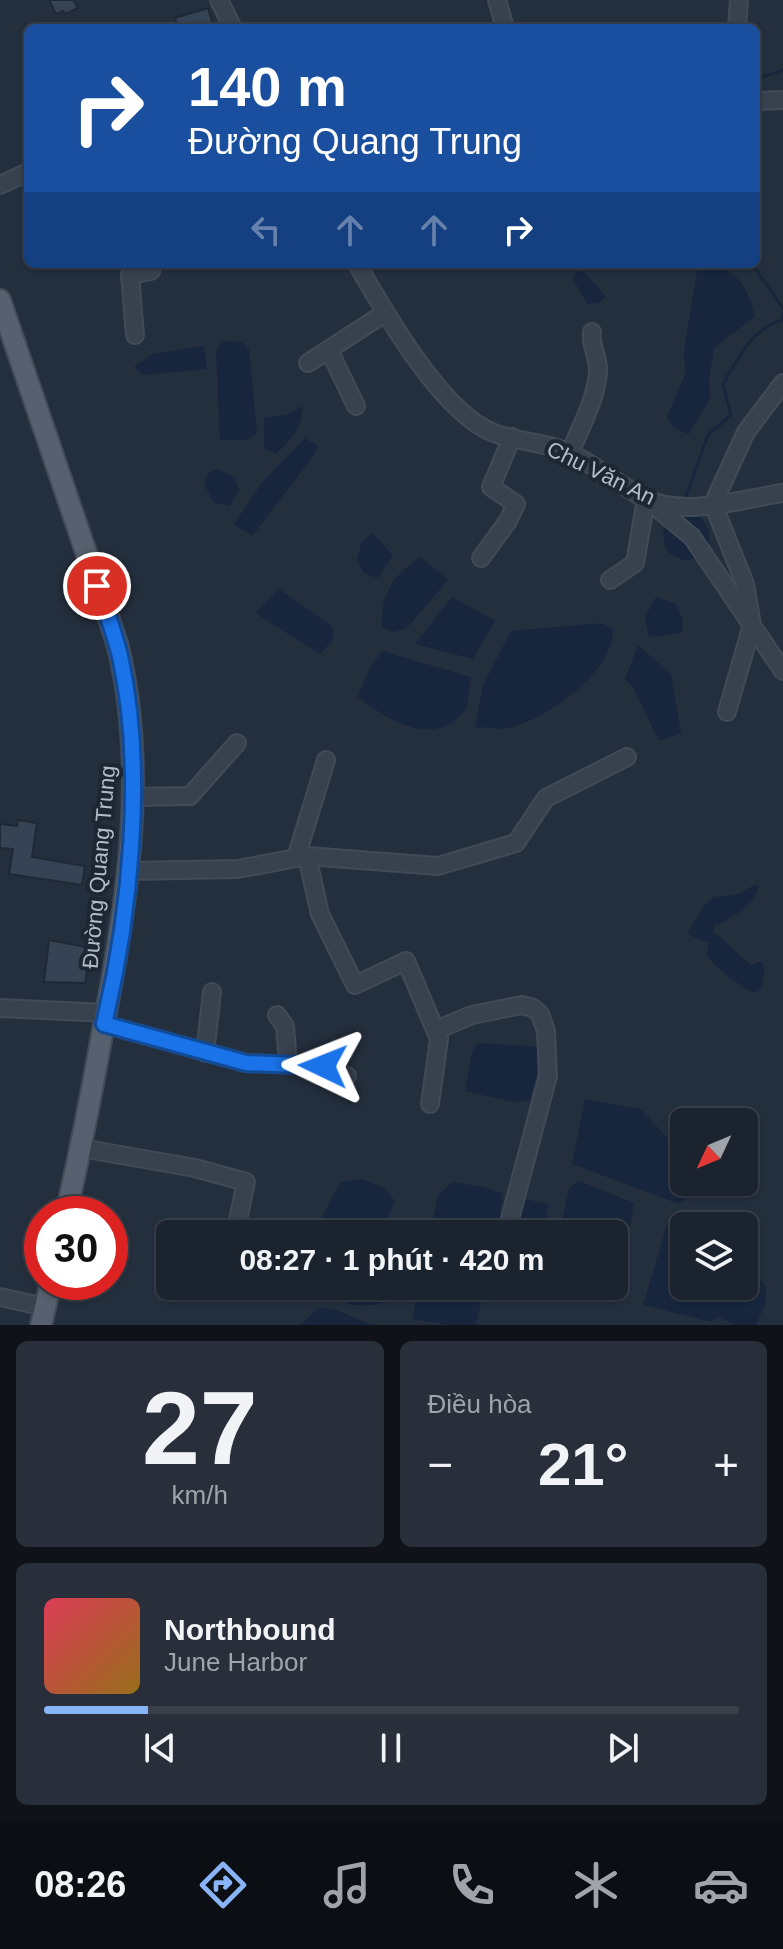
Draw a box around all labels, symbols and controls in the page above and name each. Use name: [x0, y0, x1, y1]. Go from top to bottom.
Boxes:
text: 140 m: [188, 55, 347, 118]
icon: right: [56, 56, 160, 160]
text: Đường Quang Trung: [188, 121, 522, 162]
icon: left: [244, 208, 288, 252]
icon: ahead: [328, 208, 372, 252]
icon: ahead: [412, 208, 456, 252]
icon: right: [496, 208, 540, 252]
street label: Chu Văn An: [543, 436, 659, 510]
pin: [63, 552, 131, 620]
icon: arrive: [75, 564, 119, 608]
street label: Đường Quang Trung: [78, 764, 120, 970]
position arrow: [281, 1024, 365, 1108]
north arrow: [670, 1108, 758, 1196]
map controls: [670, 1108, 758, 1300]
speed limit sign: 30: [24, 1196, 128, 1300]
button: layers: [670, 1212, 758, 1300]
text: 08:27 · 1 phút · 420 m: [239, 1243, 545, 1276]
text: 27: [142, 1370, 258, 1486]
text: Điều hòa: [428, 1389, 532, 1419]
text: 21°: [538, 1431, 629, 1498]
text: −: [428, 1440, 453, 1489]
text: +: [713, 1440, 739, 1489]
text: km/h: [172, 1480, 228, 1510]
text: Northbound: [164, 1613, 336, 1646]
text: June Harbor: [164, 1647, 307, 1677]
icon: previous: [138, 1726, 182, 1770]
icon: pause: [369, 1726, 413, 1770]
icon: next: [601, 1726, 645, 1770]
icon: directions: [195, 1857, 251, 1913]
icon: music: [319, 1857, 375, 1913]
icon: phone: [444, 1857, 500, 1913]
icon: climate: [568, 1857, 624, 1913]
icon: car: [693, 1857, 749, 1913]
text: 08:26: [34, 1864, 126, 1905]

